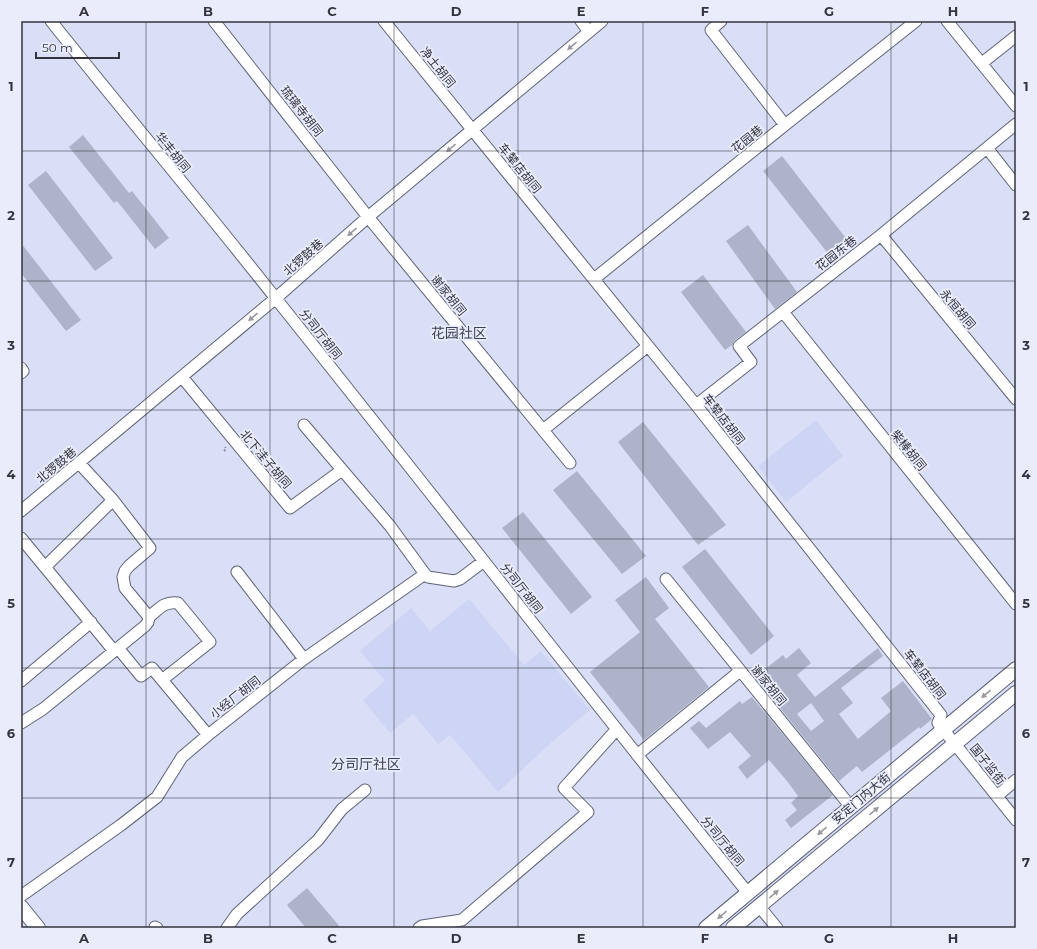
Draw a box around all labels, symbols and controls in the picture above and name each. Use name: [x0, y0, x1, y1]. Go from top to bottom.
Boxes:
text: A: [78, 3, 90, 19]
text: B: [203, 3, 213, 19]
text: C: [327, 3, 337, 19]
text: D: [451, 3, 462, 19]
text: E: [577, 3, 586, 19]
text: F: [701, 3, 709, 19]
text: G: [824, 3, 834, 19]
text: H: [948, 3, 958, 19]
scale bar: [36, 34, 119, 60]
text: 50 m: [42, 40, 73, 55]
one-way arrow: [567, 42, 577, 51]
street label: 净土胡同: [417, 44, 459, 90]
text: 1: [8, 78, 14, 94]
text: 1: [1023, 78, 1029, 94]
street label: 琉璃寺胡同: [278, 83, 326, 139]
street label: 花园巷: [728, 122, 766, 156]
street label: 华丰胡同: [152, 129, 194, 175]
street label: 车辇店胡同: [495, 140, 545, 196]
one-way arrow: [446, 143, 456, 152]
text: 2: [7, 207, 15, 223]
text: 2: [1022, 207, 1030, 223]
one-way arrow: [346, 227, 357, 236]
street label: 花园东巷: [812, 232, 860, 274]
street label: 北锣鼓巷: [280, 236, 326, 278]
street label: 谢家胡同: [428, 272, 470, 318]
street label: 永恒胡同: [937, 286, 979, 332]
street label: 分司厅胡同: [297, 306, 345, 362]
one-way arrow: [248, 312, 259, 321]
district label: 花园社区: [431, 324, 487, 342]
text: 3: [6, 337, 15, 353]
text: 3: [1021, 337, 1030, 353]
street label: 车辇店胡同: [700, 391, 748, 447]
street label: 北下洼子胡同: [237, 427, 295, 491]
street label: 柴棒胡同: [888, 427, 930, 473]
street label: 北锣鼓巷: [33, 444, 79, 486]
text: 4: [7, 466, 16, 482]
text: 4: [1022, 466, 1031, 482]
street label: 分司厅胡同: [498, 560, 546, 616]
text: 5: [7, 595, 15, 611]
text: 5: [1022, 595, 1030, 611]
street label: 车辇店胡同: [901, 646, 949, 702]
street label: 谢家胡同: [748, 662, 790, 708]
street label: 小经厂胡同: [207, 673, 263, 721]
one-way arrow: [981, 689, 991, 698]
text: 6: [7, 725, 16, 741]
text: 6: [1022, 725, 1031, 741]
street label: 国子监街: [967, 741, 1009, 787]
district label: 分司厅社区: [331, 755, 401, 773]
street label: 安定门内大街: [829, 769, 893, 827]
one-way arrow: [868, 807, 879, 816]
street label: 分司厅胡同: [698, 813, 748, 869]
one-way arrow: [817, 827, 827, 836]
text: 7: [7, 854, 15, 870]
text: 7: [1022, 854, 1030, 870]
one-way arrow: [768, 890, 779, 899]
one-way arrow: [717, 910, 728, 919]
text: A: [78, 930, 90, 946]
text: B: [203, 930, 213, 946]
text: C: [327, 930, 337, 946]
text: D: [451, 930, 462, 946]
text: E: [577, 930, 586, 946]
text: F: [701, 930, 709, 946]
text: G: [824, 930, 834, 946]
text: H: [948, 930, 958, 946]

